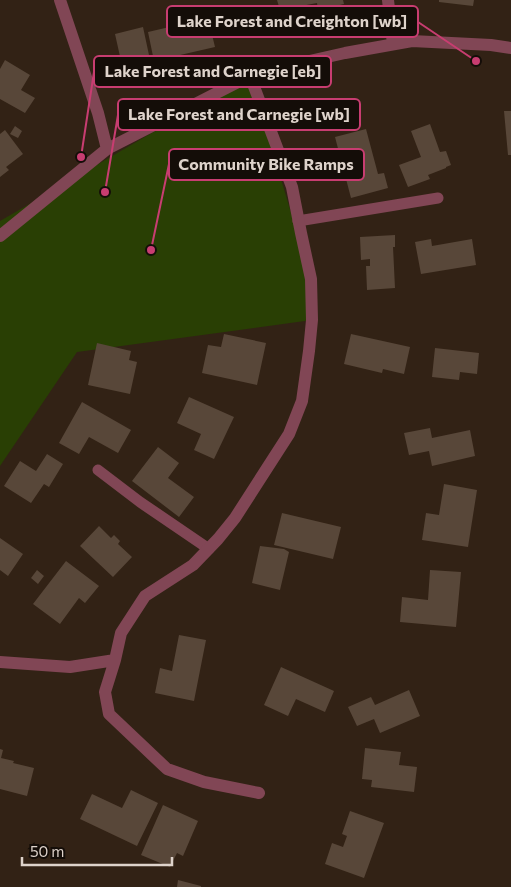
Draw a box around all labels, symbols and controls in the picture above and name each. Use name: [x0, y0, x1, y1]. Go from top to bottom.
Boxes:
callout: Lake Forest and Creighton [wb]: [167, 6, 418, 37]
text: Lake Forest and Creighton [wb]: [177, 11, 407, 30]
callout: Lake Forest and Carnegie [eb]: [94, 56, 331, 87]
text: Lake Forest and Carnegie [eb]: [104, 61, 322, 80]
callout: Lake Forest and Carnegie [wb]: [118, 99, 360, 130]
text: Lake Forest and Carnegie [wb]: [128, 104, 350, 123]
callout: Community Bike Ramps: [169, 149, 364, 180]
text: Community Bike Ramps: [178, 154, 354, 173]
scale bar: [22, 834, 172, 866]
text: 50 m: [30, 842, 64, 860]

